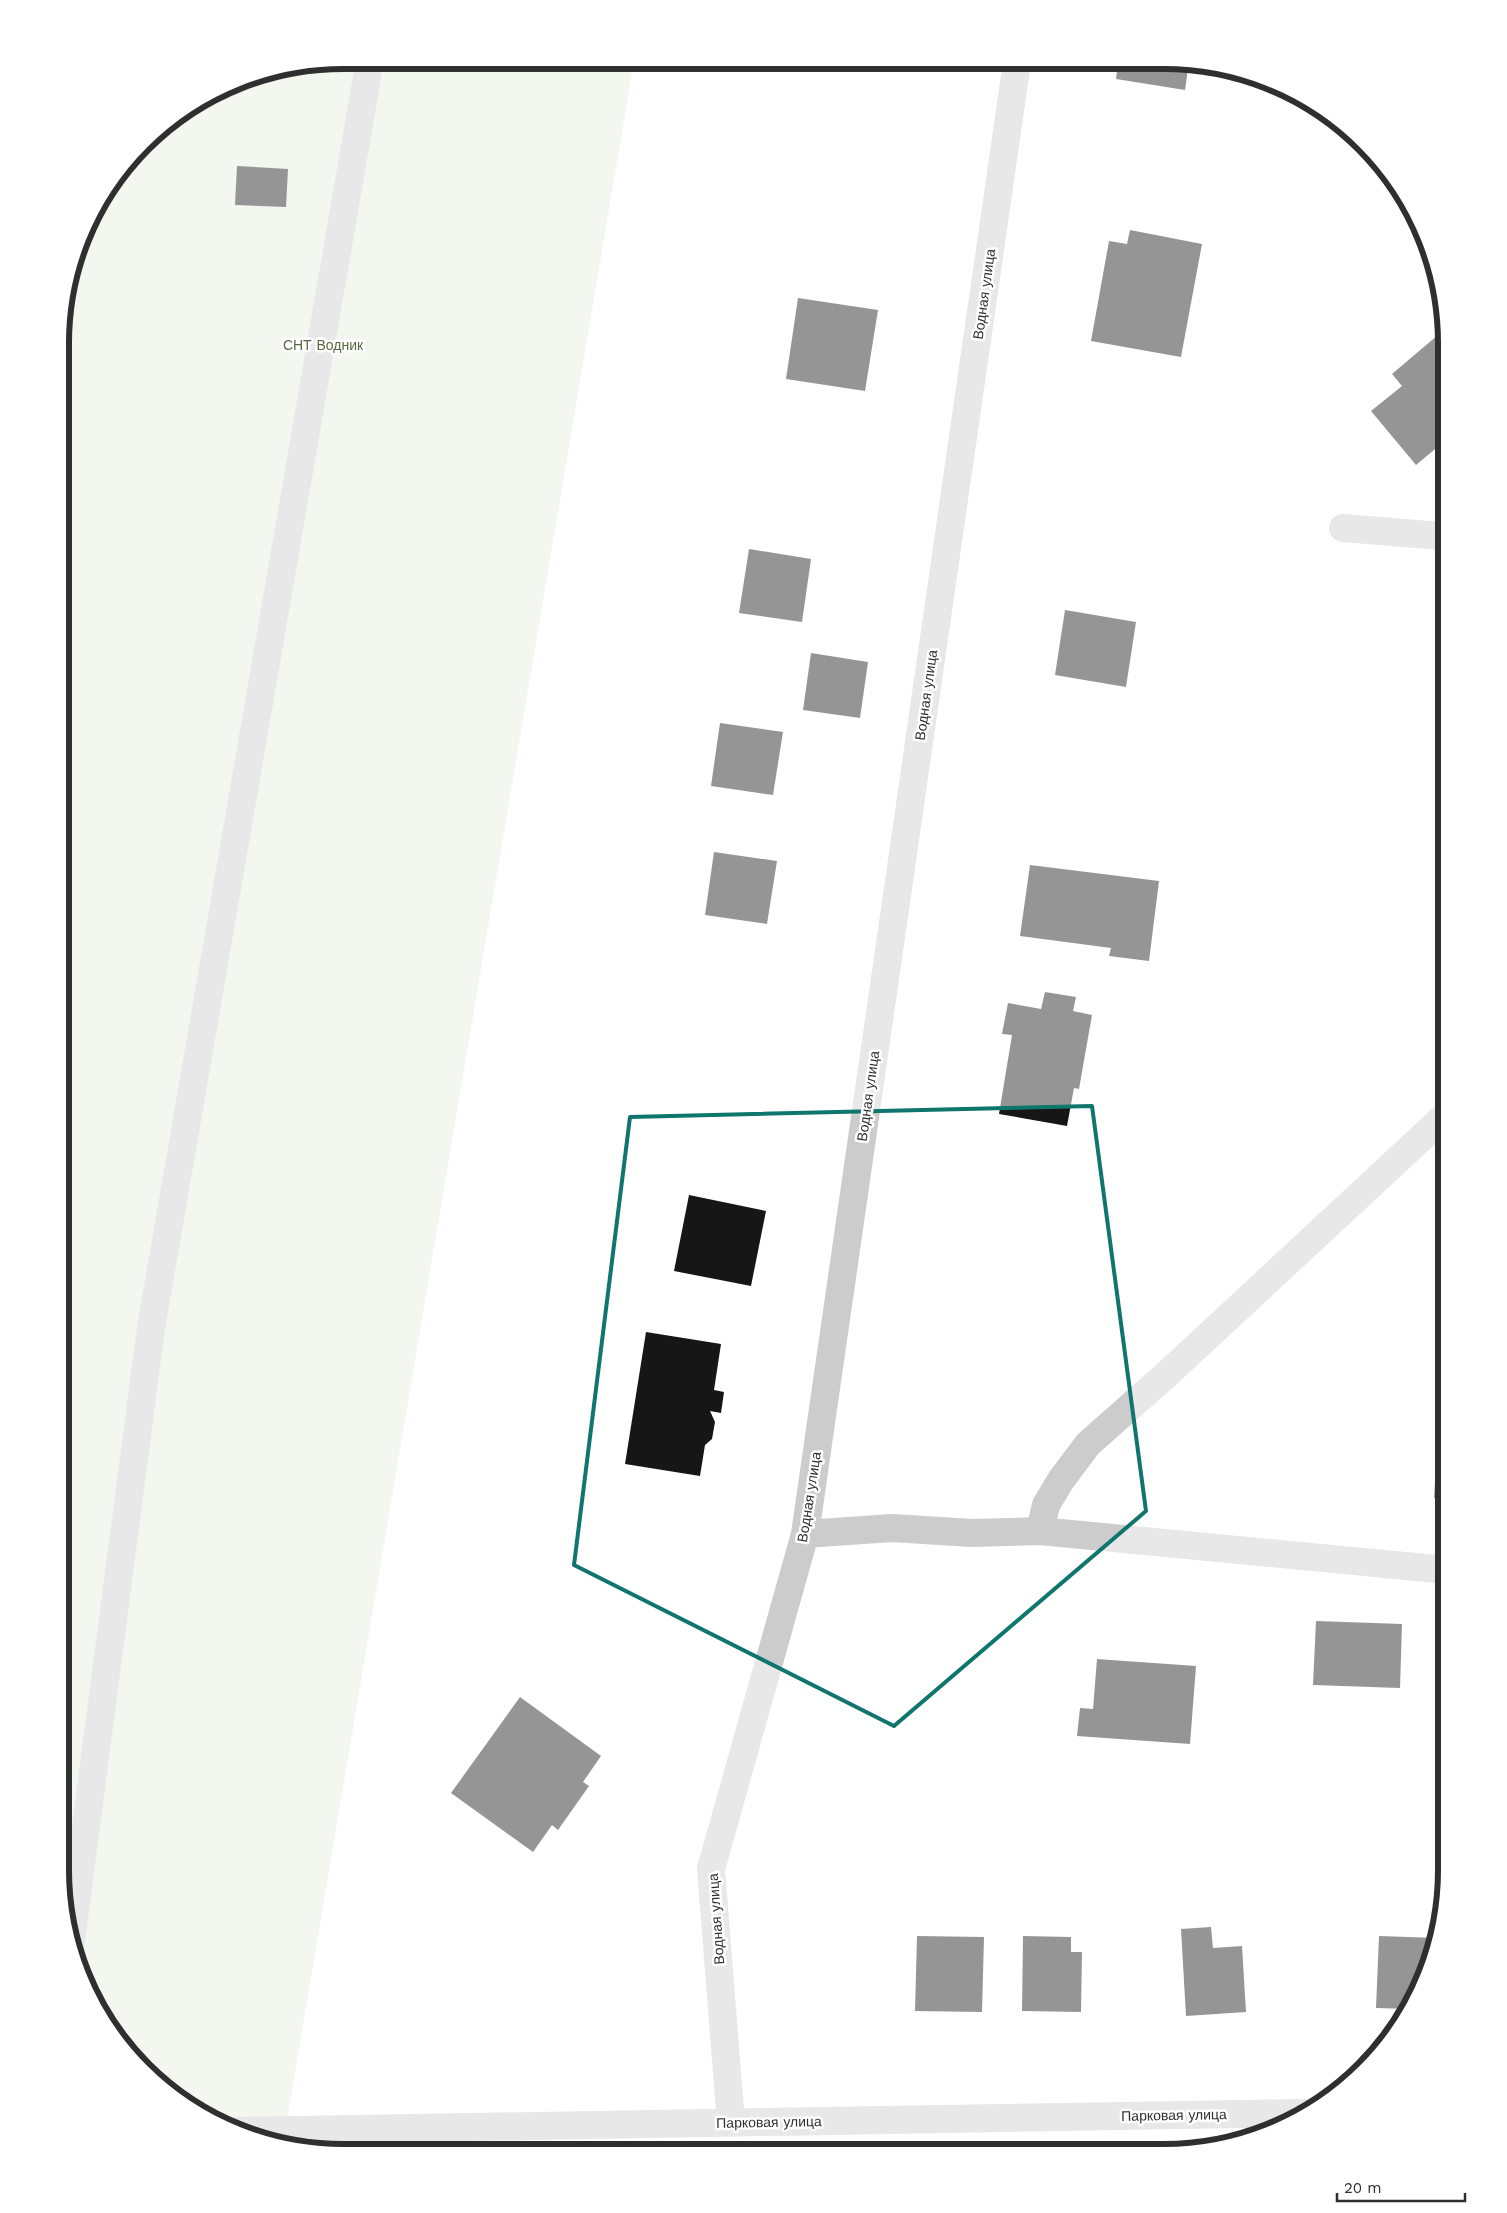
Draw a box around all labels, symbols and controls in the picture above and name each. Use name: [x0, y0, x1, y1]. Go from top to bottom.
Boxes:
street label: Водная улица: [970, 247, 998, 340]
park label: СНТ Водник: [283, 337, 364, 353]
street label: Водная улица: [912, 648, 940, 741]
street label: Водная улица: [854, 1049, 882, 1142]
street label: Водная улица: [794, 1450, 824, 1543]
street label: Водная улица: [705, 1873, 727, 1965]
street label: Парковая улица: [1121, 2106, 1227, 2124]
street label: Парковая улица: [716, 2113, 822, 2131]
scale bar: [1337, 2170, 1464, 2202]
text: 20 m: [1344, 2179, 1382, 2197]

